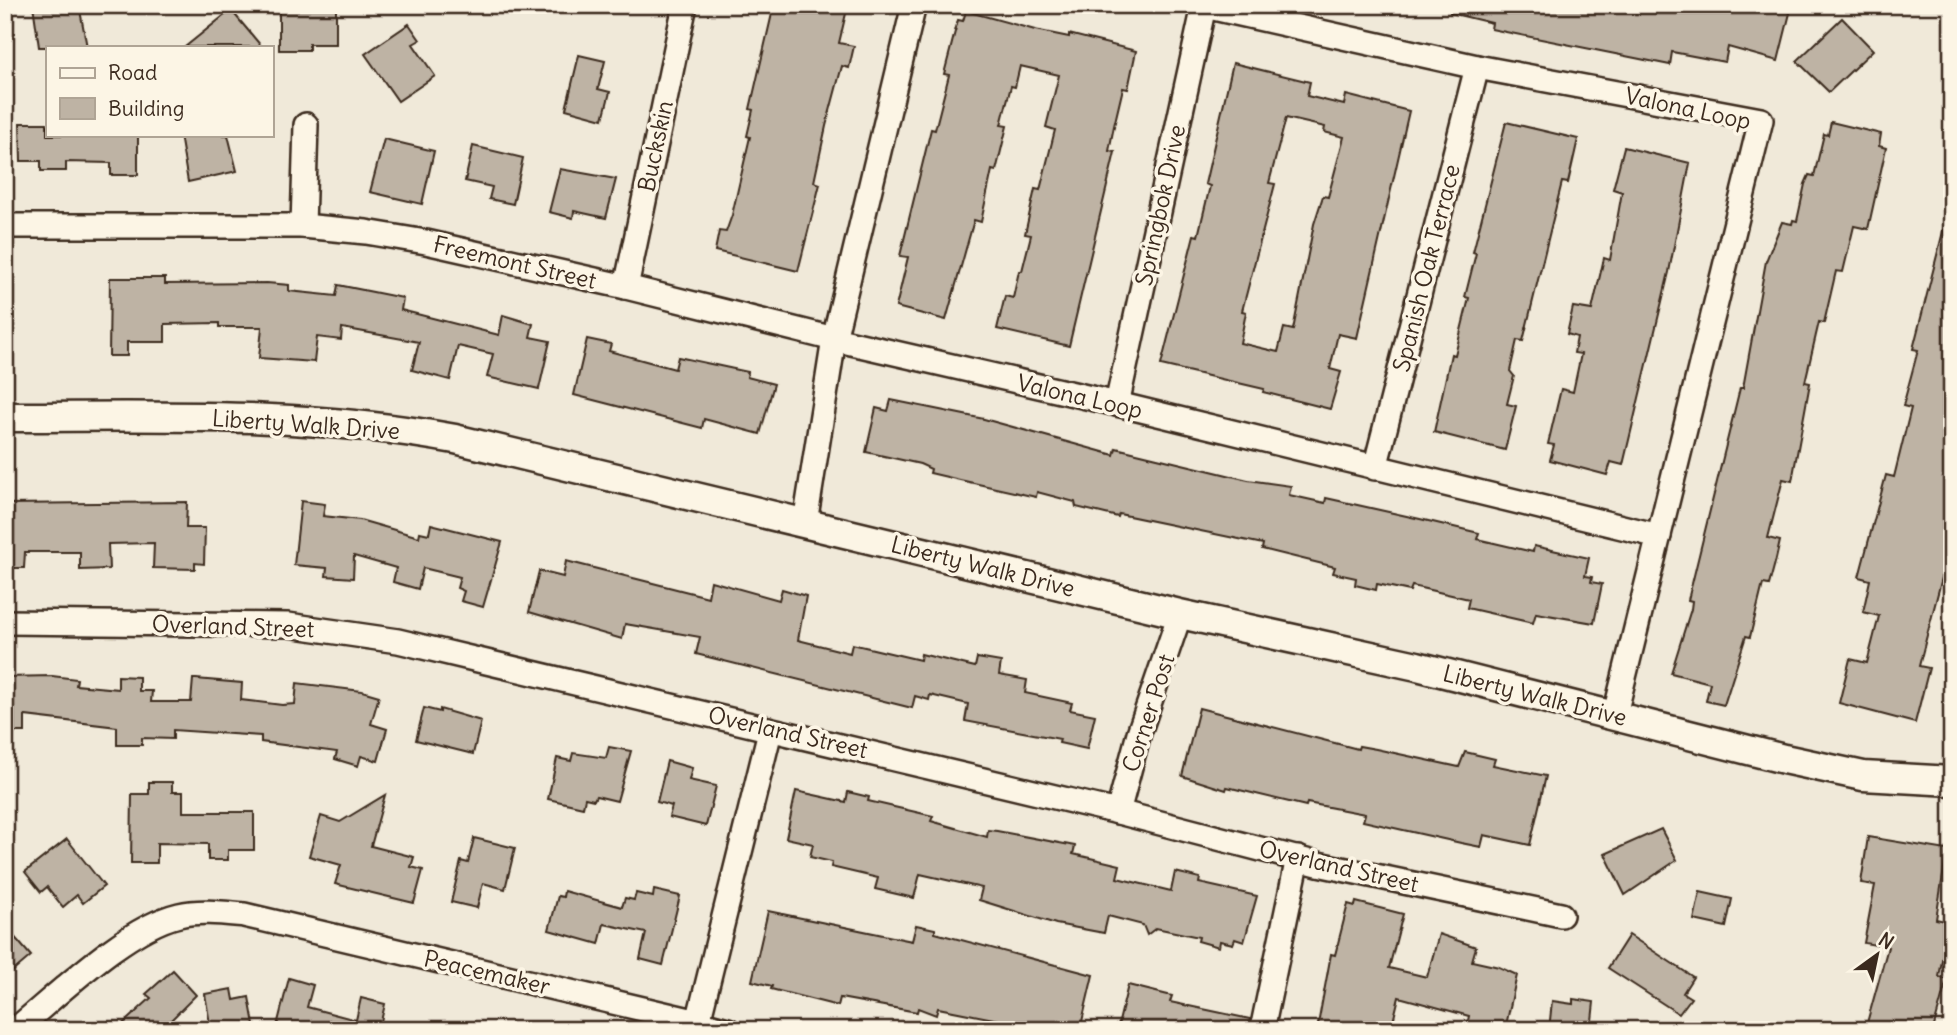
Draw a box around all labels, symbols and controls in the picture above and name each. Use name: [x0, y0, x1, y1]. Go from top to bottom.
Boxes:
legend: [46, 46, 273, 136]
text: Road: [108, 59, 157, 86]
street label: Valona Loop: [1622, 81, 1754, 135]
text: Building: [108, 95, 184, 122]
street label: Buckskin: [631, 98, 679, 194]
street label: Springbok Drive: [1129, 122, 1191, 288]
street label: Spanish Oak Terrace: [1386, 161, 1466, 375]
street label: Freemont Street: [431, 229, 600, 295]
street label: Valona Loop: [1014, 368, 1146, 424]
street label: Liberty Walk Drive: [211, 403, 401, 445]
street label: Liberty Walk Drive: [888, 529, 1078, 603]
street label: Overland Street: [151, 609, 315, 643]
street label: Corner Post: [1115, 650, 1181, 776]
street label: Liberty Walk Drive: [1440, 658, 1630, 732]
street label: Overland Street: [705, 700, 871, 764]
street label: Overland Street: [1256, 834, 1422, 898]
north arrow: [1842, 920, 1912, 990]
text: N: [1874, 927, 1898, 954]
street label: Peacemaker: [421, 943, 554, 1001]

